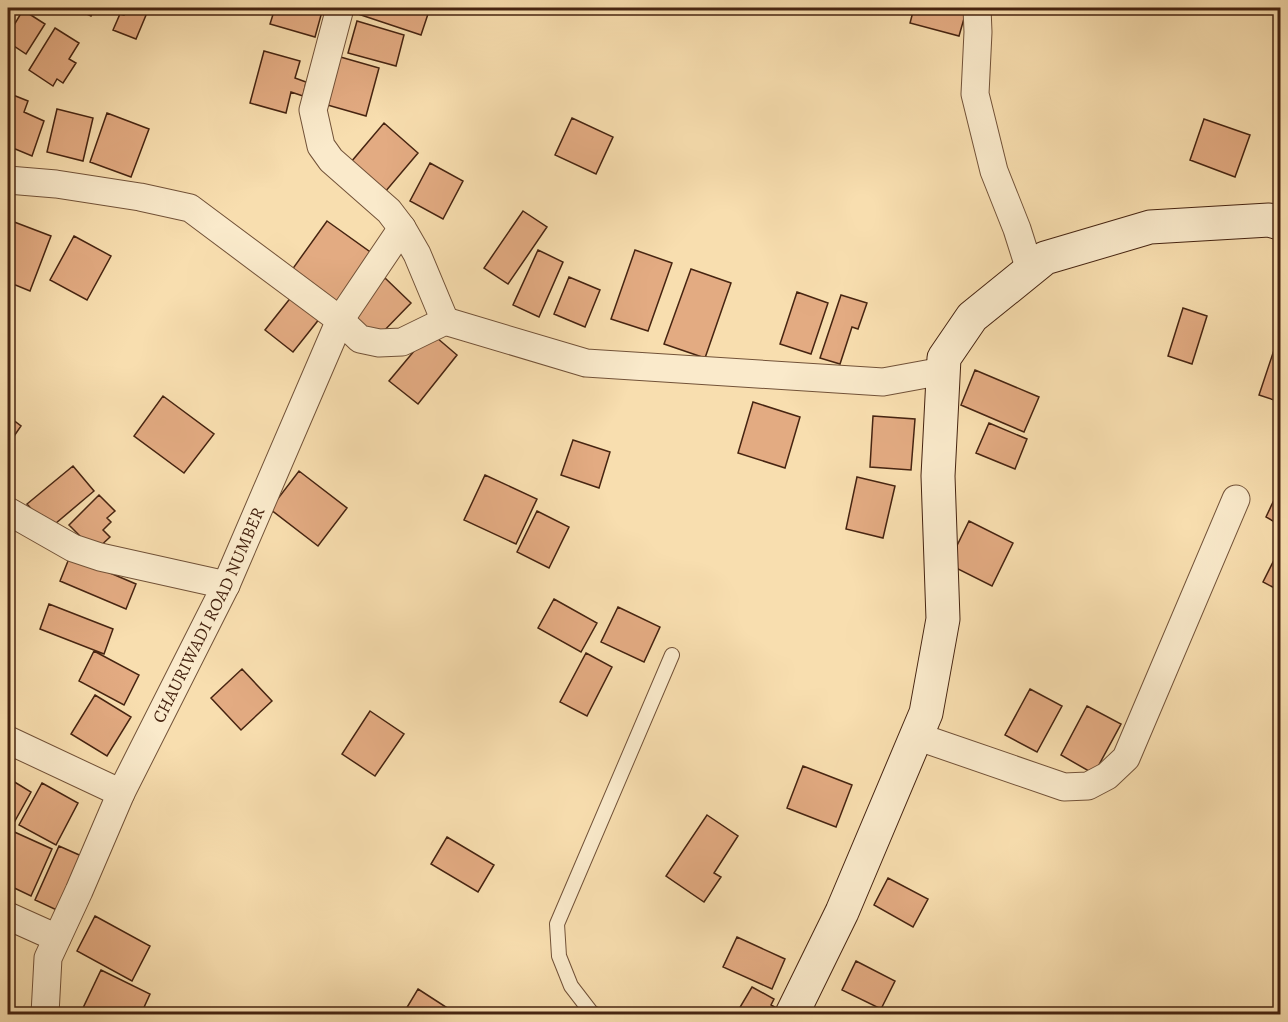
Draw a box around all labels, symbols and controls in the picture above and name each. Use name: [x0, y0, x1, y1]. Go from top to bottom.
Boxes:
street label: CHAURIWADI ROAD NUMBER: [146, 503, 270, 727]

